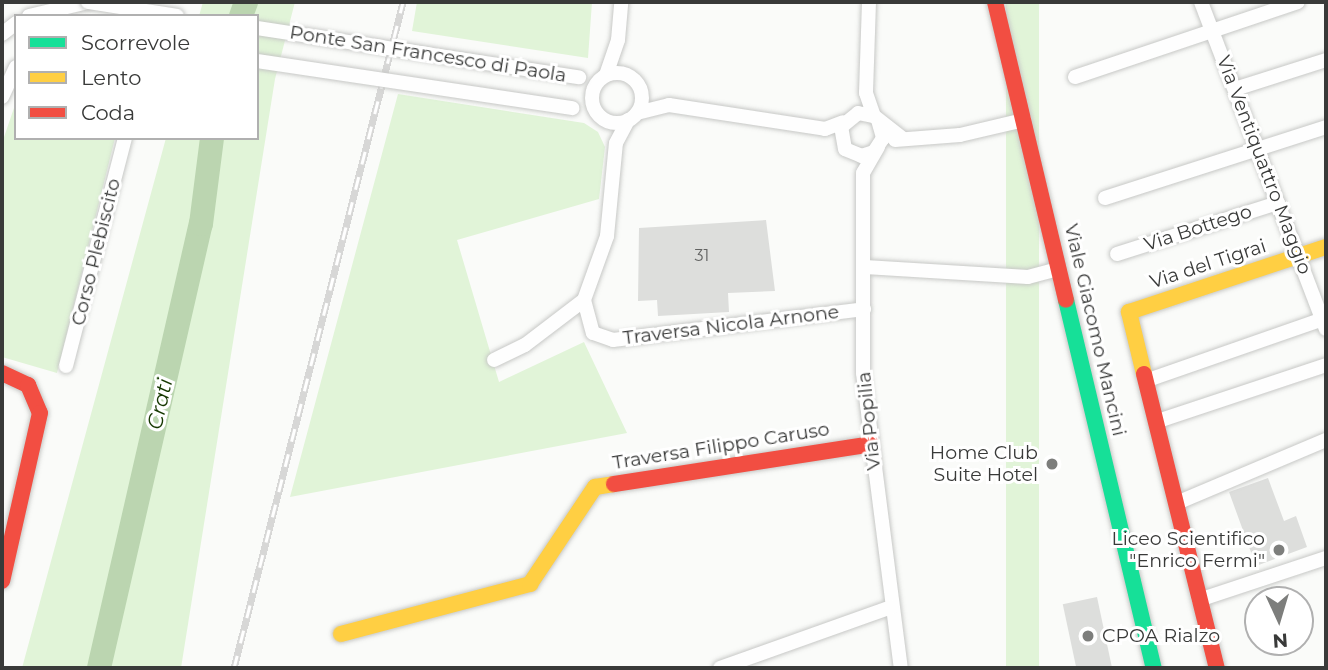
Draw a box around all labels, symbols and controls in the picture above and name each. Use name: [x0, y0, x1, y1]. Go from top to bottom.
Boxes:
legend: [14, 14, 259, 140]
street label: Ponte San Francesco di Paola: [288, 21, 568, 87]
text: Scorrevole: [81, 30, 190, 55]
street label: Via Ventiquattro Maggio: [1212, 52, 1316, 278]
text: Lento: [81, 65, 141, 90]
text: Coda: [81, 100, 135, 125]
street label: Corso Plebiscito: [67, 176, 125, 328]
street label: Via Bottego: [1141, 200, 1255, 256]
street label: Viale Giacomo Mancini: [1059, 222, 1131, 438]
street label: Via del Tigrai: [1147, 234, 1269, 294]
house number: 31: [695, 246, 709, 266]
street label: Traversa Nicola Arnone: [622, 300, 840, 350]
street label: Via Popilia: [852, 371, 886, 471]
water label: Crati: [142, 376, 178, 432]
street label: Traversa Filippo Caruso: [611, 418, 831, 474]
place label: Home Club Suite Hotel: [930, 442, 1038, 486]
marker: Home Club Suite Hotel: [1044, 456, 1060, 472]
place label: Liceo Scientifico "Enrico Fermi": [1111, 528, 1265, 572]
marker: Liceo Scientifico "Enrico Fermi": [1271, 542, 1287, 558]
north arrow: [1244, 586, 1314, 656]
place label: CPOA Rialzo: [1102, 625, 1220, 647]
marker: CPOA Rialzo: [1080, 628, 1096, 644]
text: N: [1272, 628, 1289, 652]

